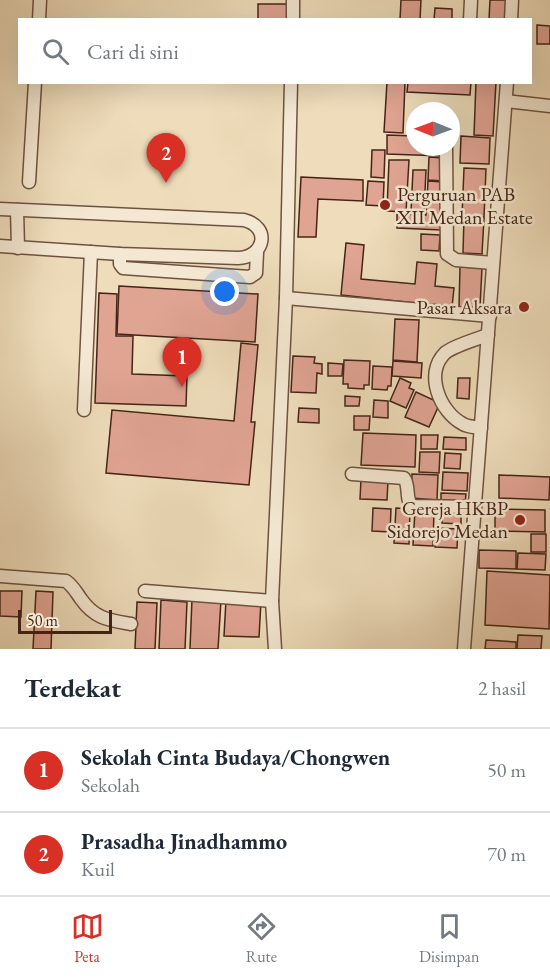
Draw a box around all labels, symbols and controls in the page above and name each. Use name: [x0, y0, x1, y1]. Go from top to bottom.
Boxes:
search box: [18, 18, 532, 84]
icon: search: [39, 35, 72, 68]
text: Cari di sini: [87, 37, 179, 66]
north arrow: [406, 102, 460, 156]
pin: 2: [146, 134, 186, 183]
place label: Perguruan PAB XII Medan Estate: [396, 181, 533, 230]
marker: Perguruan PAB XII Medan Estate: [378, 198, 392, 212]
your location: [210, 277, 239, 306]
place label: Pasar Aksara: [417, 294, 512, 320]
marker: Pasar Aksara: [517, 300, 531, 314]
pin: 1: [162, 338, 201, 387]
place label: Gereja HKBP Sidorejo Medan: [387, 495, 508, 544]
marker: Gereja HKBP Sidorejo Medan: [513, 513, 527, 527]
scale bar: [18, 607, 112, 634]
text: 50 m: [27, 610, 58, 631]
text: Terdekat: [24, 671, 121, 705]
text: 2 hasil: [478, 675, 526, 701]
text: Sekolah Cinta Budaya/Chongwen: [81, 743, 390, 772]
text: 1: [38, 757, 49, 783]
text: 50 m: [487, 757, 526, 783]
text: Sekolah: [81, 772, 140, 798]
text: Prasadha Jinadhammo: [81, 827, 287, 856]
text: 2: [38, 841, 49, 867]
text: 70 m: [487, 841, 526, 867]
text: Kuil: [81, 856, 115, 882]
tab: Peta: [71, 910, 104, 967]
tab: Rute: [245, 910, 278, 967]
tab: Disimpan: [419, 910, 479, 967]

